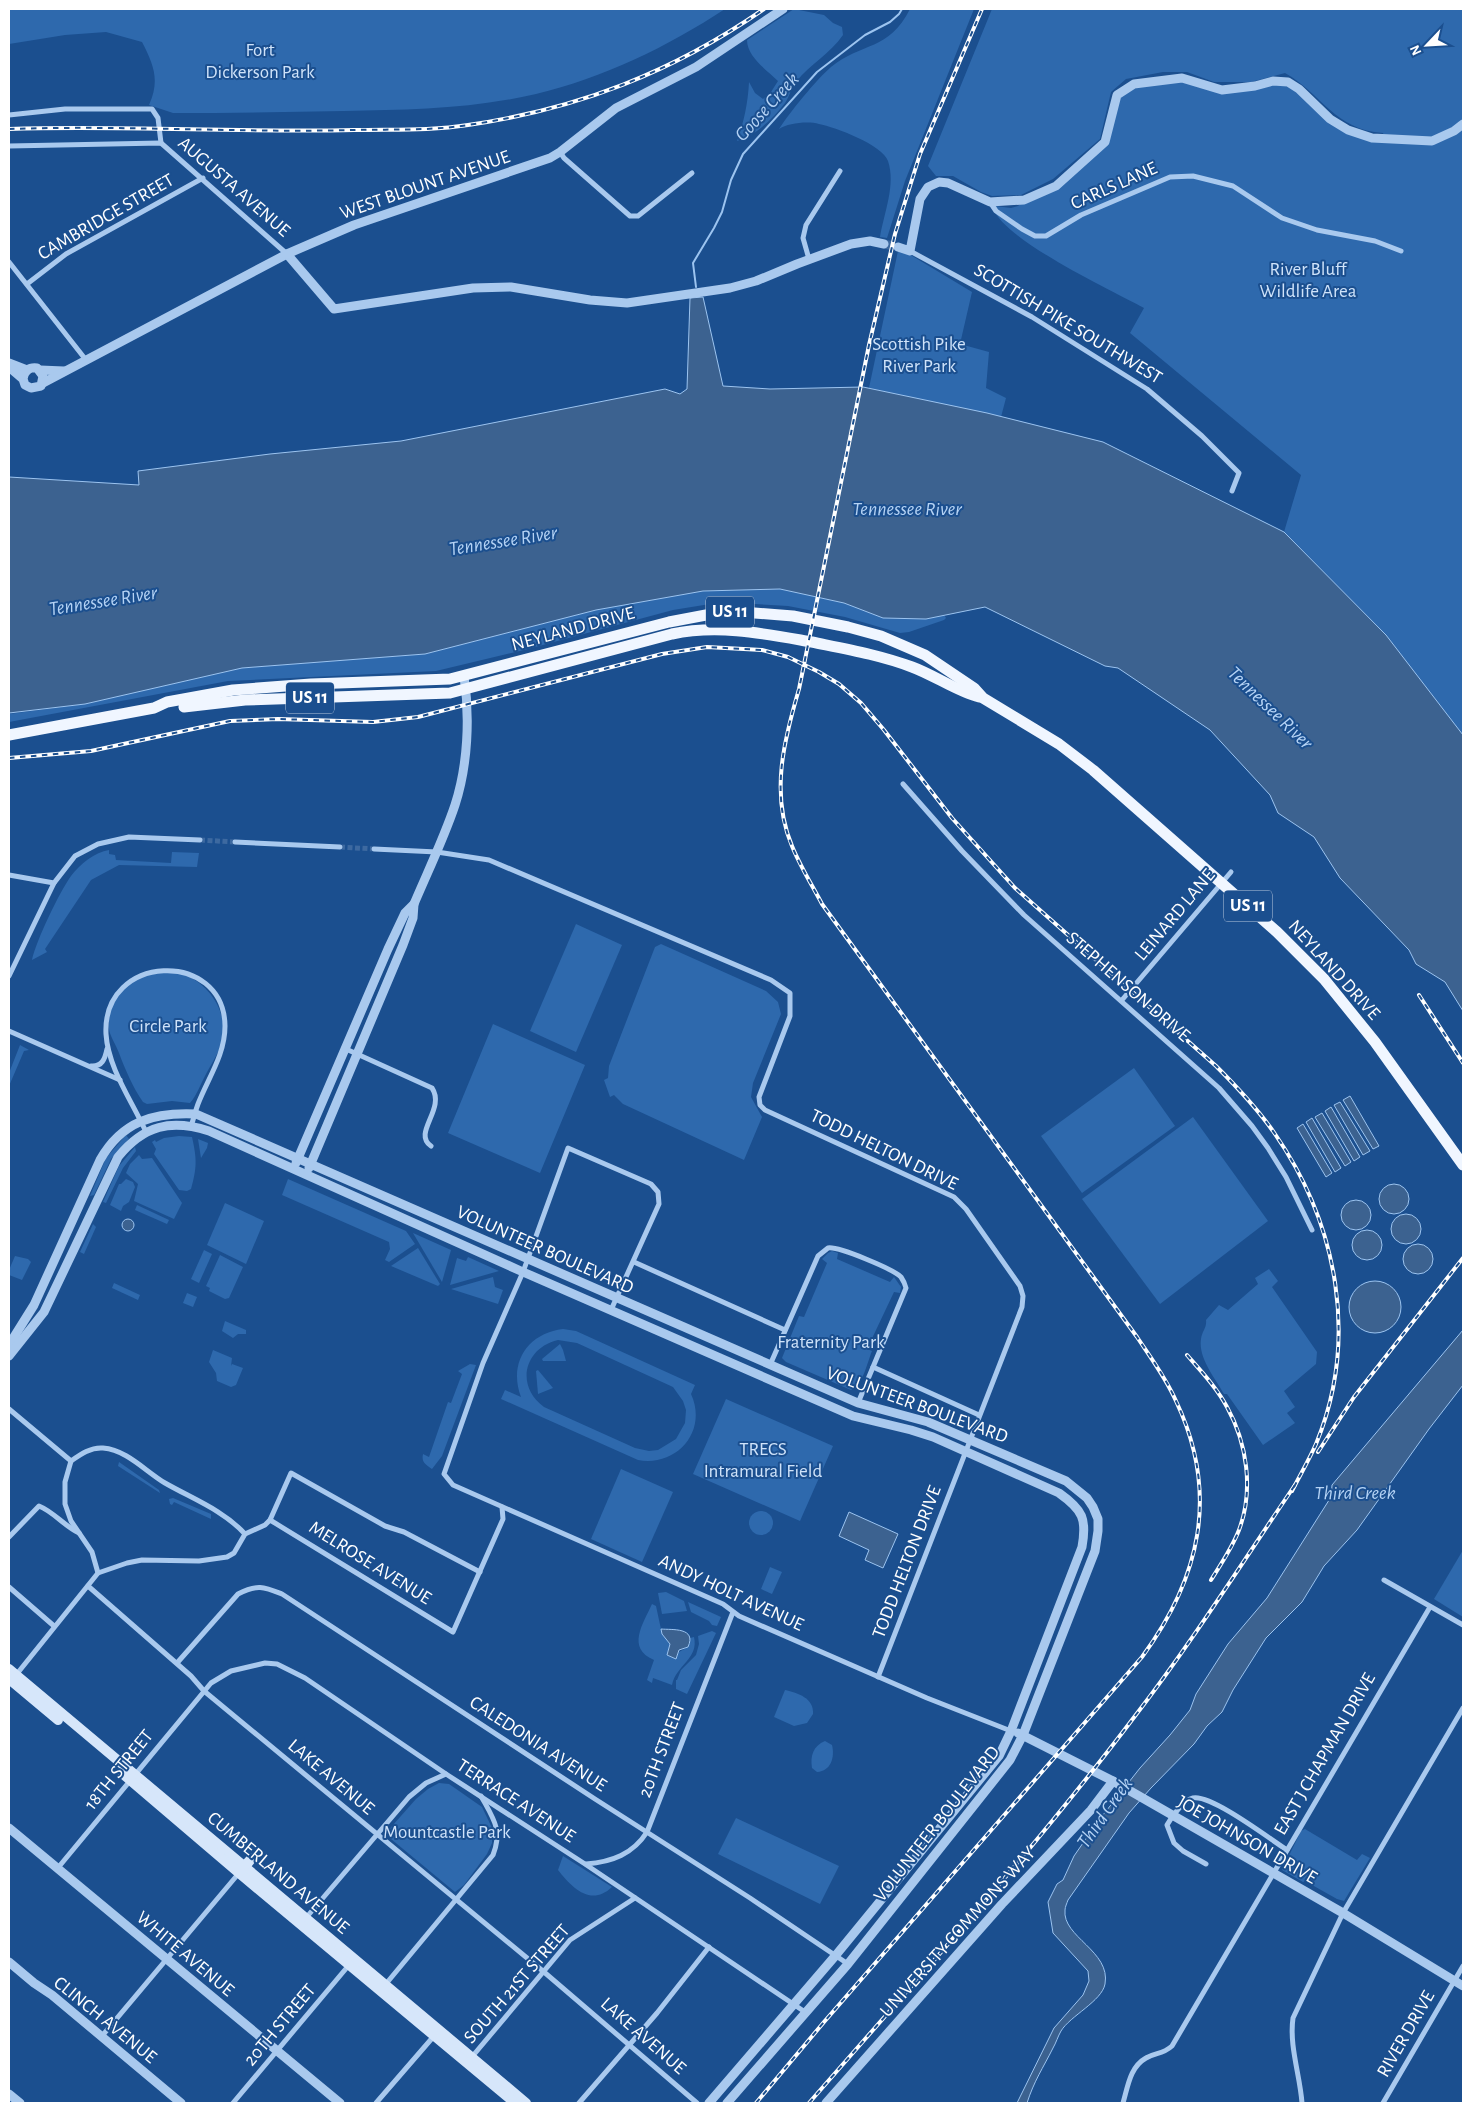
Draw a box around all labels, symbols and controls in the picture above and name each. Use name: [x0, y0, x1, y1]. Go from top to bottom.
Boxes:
north arrow: [1402, 20, 1452, 70]
park label: Fort Dickerson Park: [205, 41, 315, 82]
text: N: [1408, 43, 1425, 57]
water label: Goose Creek: [731, 69, 803, 145]
street label: AUGUSTA AVENUE: [174, 133, 294, 241]
street label: WEST BLOUNT AVENUE: [338, 147, 512, 223]
street label: CARLS LANE: [1068, 159, 1160, 213]
street label: CAMBRIDGE STREET: [35, 170, 177, 264]
street label: SCOTTISH PIKE SOUTHWEST: [971, 260, 1165, 388]
park label: River Bluff Wildlife Area: [1259, 260, 1357, 301]
park label: Scottish Pike River Park: [872, 335, 966, 376]
water label: Tennessee River: [852, 499, 962, 519]
water label: Tennessee River: [447, 522, 559, 559]
water label: Tennessee River: [47, 582, 159, 619]
road number: US 11: [706, 596, 754, 628]
street label: NEYLAND DRIVE: [509, 603, 637, 655]
water label: Tennessee River: [1224, 663, 1317, 754]
road number: US 11: [286, 682, 334, 714]
street label: LEINARD LANE: [1131, 866, 1219, 964]
road number: US 11: [1224, 890, 1272, 921]
street label: NEYLAND DRIVE: [1284, 916, 1384, 1024]
street label: STEPHENSON DRIVE: [1063, 928, 1193, 1046]
park label: Circle Park: [129, 1017, 207, 1036]
street label: TODD HELTON DRIVE: [807, 1106, 961, 1194]
street label: VOLUNTEER BOULEVARD: [454, 1202, 636, 1298]
park label: Fraternity Park: [777, 1333, 885, 1352]
street label: VOLUNTEER BOULEVARD: [824, 1363, 1010, 1447]
park label: TRECS Intramural Field: [704, 1440, 822, 1481]
street label: TODD HELTON DRIVE: [869, 1483, 945, 1641]
water label: Third Creek: [1314, 1483, 1396, 1503]
street label: MELROSE AVENUE: [306, 1518, 434, 1608]
street label: ANDY HOLT AVENUE: [656, 1551, 806, 1635]
street label: EAST J CHAPMAN DRIVE: [1271, 1670, 1379, 1838]
street label: CALEDONIA AVENUE: [466, 1693, 610, 1795]
street label: 20TH STREET: [635, 1700, 689, 1800]
street label: 18TH STREET: [81, 1726, 157, 1814]
street label: LAKE AVENUE: [284, 1736, 378, 1818]
street label: VOLUNTEER BOULEVARD: [871, 1743, 1003, 1905]
street label: TERRACE AVENUE: [453, 1756, 579, 1846]
water label: Third Creek: [1073, 1774, 1137, 1852]
street label: JOE JOHNSON DRIVE: [1174, 1792, 1320, 1888]
street label: CUMBERLAND AVENUE: [204, 1808, 352, 1938]
park label: Mountcastle Park: [383, 1823, 511, 1842]
street label: UNIVERSITY COMMONS WAY: [877, 1843, 1039, 2021]
street label: WHITE AVENUE: [133, 1908, 237, 2000]
street label: SOUTH 21ST STREET: [460, 1921, 574, 2047]
street label: CLINCH AVENUE: [50, 1973, 160, 2067]
street label: 20TH STREET: [240, 1980, 320, 2070]
street label: RIVER DRIVE: [1374, 1988, 1438, 2080]
street label: LAKE AVENUE: [597, 1994, 689, 2078]

